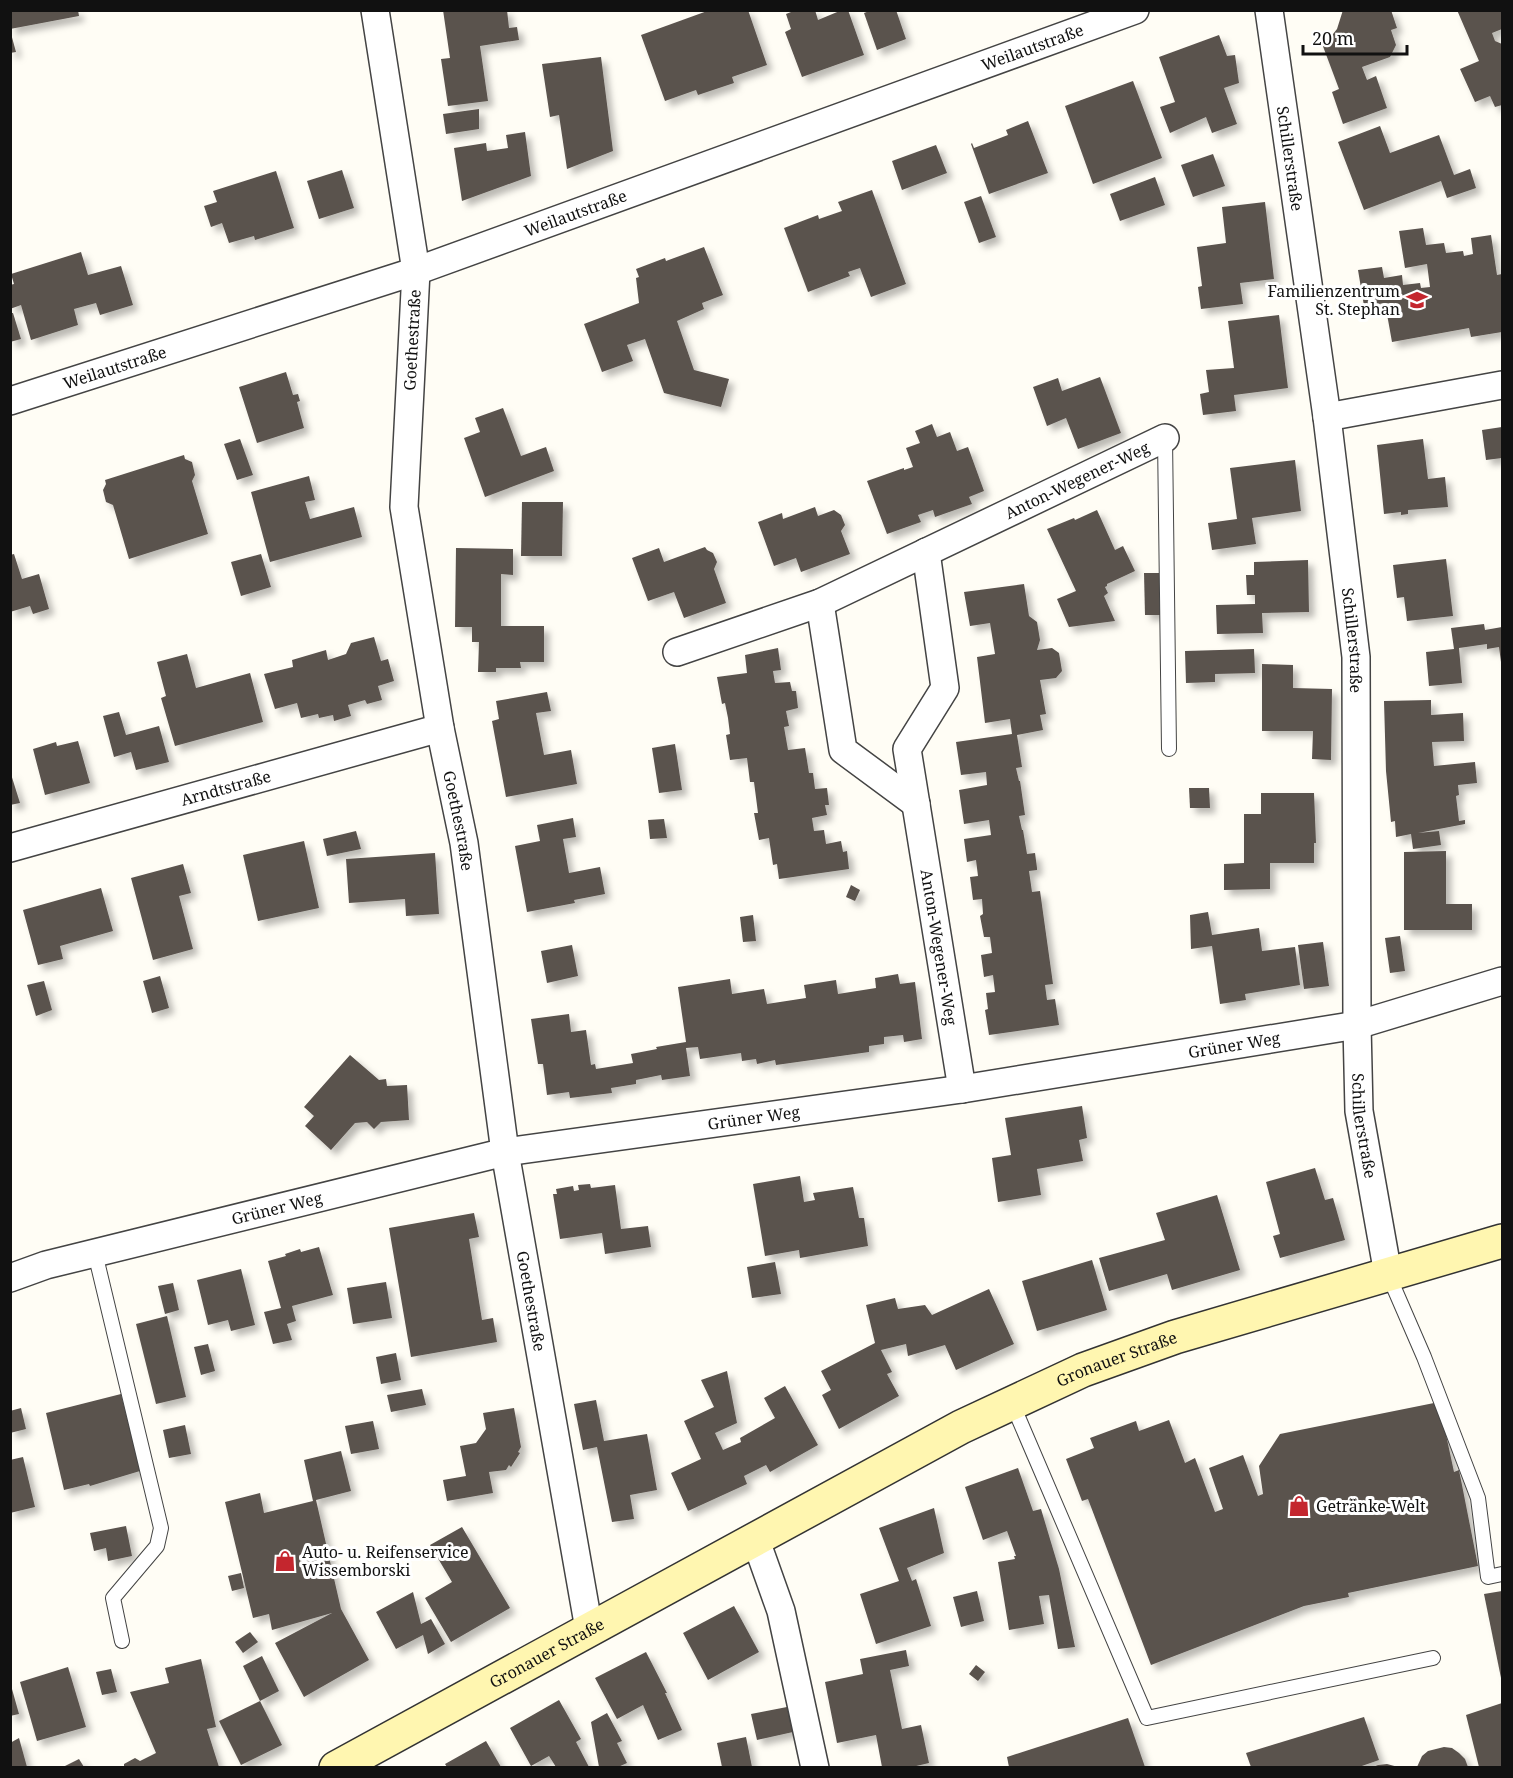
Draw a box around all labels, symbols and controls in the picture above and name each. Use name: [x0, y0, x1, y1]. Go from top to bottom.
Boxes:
scale bar: [1303, 18, 1406, 56]
street label: Weilautstraße: [978, 19, 1087, 76]
text: 20 m: [1312, 26, 1354, 50]
street label: Schillerstraße: [1272, 105, 1309, 212]
street label: Weilautstraße: [521, 184, 630, 242]
place label: Familienzentrum St. Stephan: [1267, 280, 1400, 320]
school or university icon: Familienzentrum St. Stephan: [1405, 288, 1429, 312]
street label: Goethestraße: [398, 289, 426, 391]
street label: Weilautstraße: [60, 341, 169, 394]
street label: Anton-Wegener-Weg: [1001, 436, 1153, 524]
street label: Schillerstraße: [1337, 586, 1367, 693]
street label: Arndtstraße: [178, 765, 273, 811]
street label: Goethestraße: [438, 769, 479, 872]
street label: Anton-Wegener-Weg: [916, 868, 963, 1027]
street label: Grüner Weg: [1187, 1027, 1282, 1063]
street label: Schillerstraße: [1347, 1073, 1382, 1180]
street label: Grüner Weg: [706, 1100, 801, 1135]
street label: Grüner Weg: [229, 1186, 325, 1230]
street label: Goethestraße: [512, 1249, 551, 1353]
street label: Gronauer Straße: [1053, 1326, 1180, 1392]
shop icon: Getränke-Welt: [1287, 1494, 1311, 1518]
place label: Getränke-Welt: [1316, 1495, 1426, 1517]
place label: Auto- u. Reifenservice Wissemborski: [302, 1541, 469, 1581]
shop icon: Auto- u. Reifenservice Wissemborski: [273, 1549, 297, 1573]
street label: Gronauer Straße: [485, 1613, 608, 1693]

